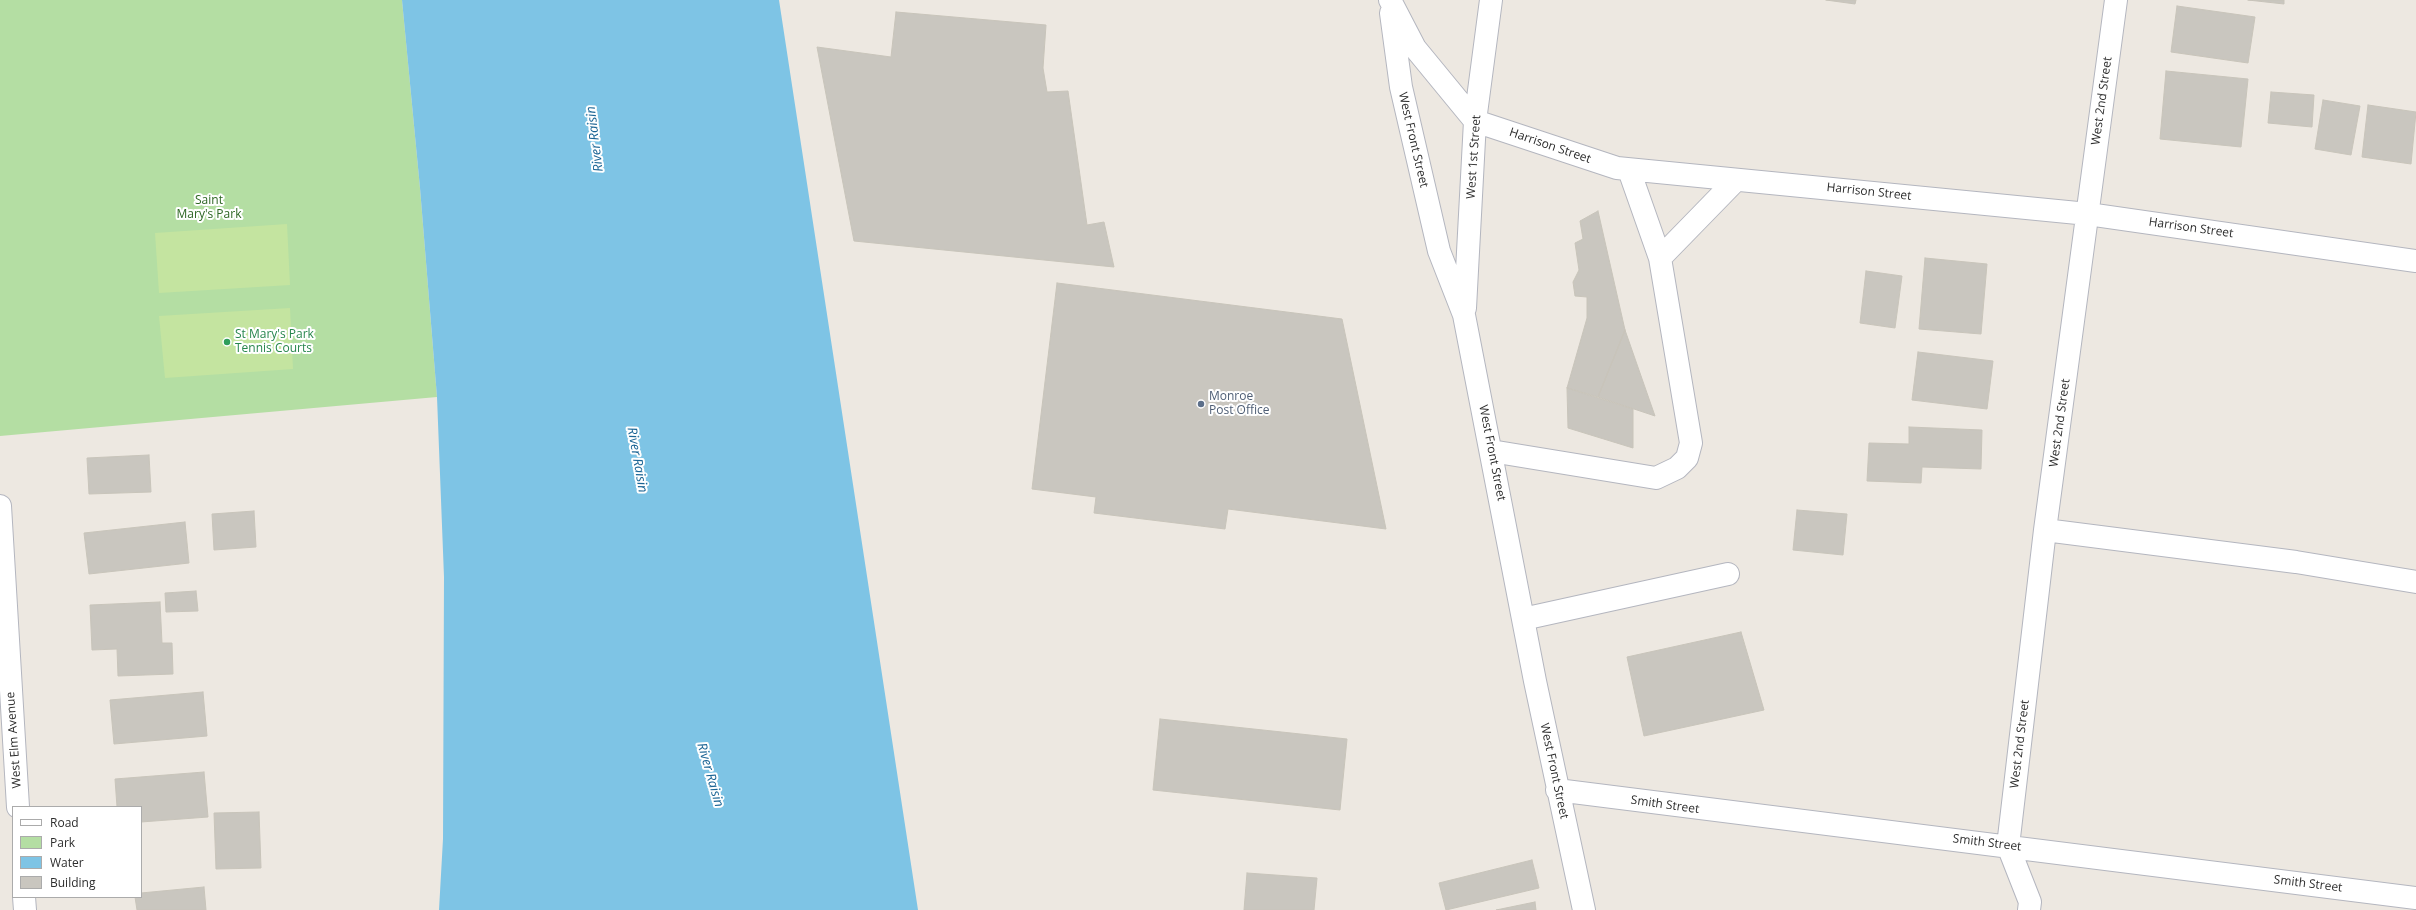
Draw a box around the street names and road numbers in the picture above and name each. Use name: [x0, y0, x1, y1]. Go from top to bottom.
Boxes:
street label: West 2nd Street: [2089, 56, 2115, 146]
street label: West Front Street: [1395, 91, 1431, 189]
street label: West 1st Street: [1464, 114, 1484, 200]
street label: Harrison Street: [1507, 125, 1593, 167]
street label: Harrison Street: [1826, 180, 1912, 204]
street label: Harrison Street: [2148, 215, 2234, 241]
street label: West 2nd Street: [2047, 378, 2073, 468]
street label: West Front Street: [1476, 404, 1508, 502]
street label: West Elm Avenue: [3, 691, 25, 789]
street label: West 2nd Street: [2007, 699, 2033, 789]
street label: West Front Street: [1537, 722, 1571, 820]
street label: Smith Street: [1630, 793, 1700, 817]
street label: Smith Street: [1952, 832, 2022, 854]
street label: Smith Street: [2273, 873, 2343, 895]

